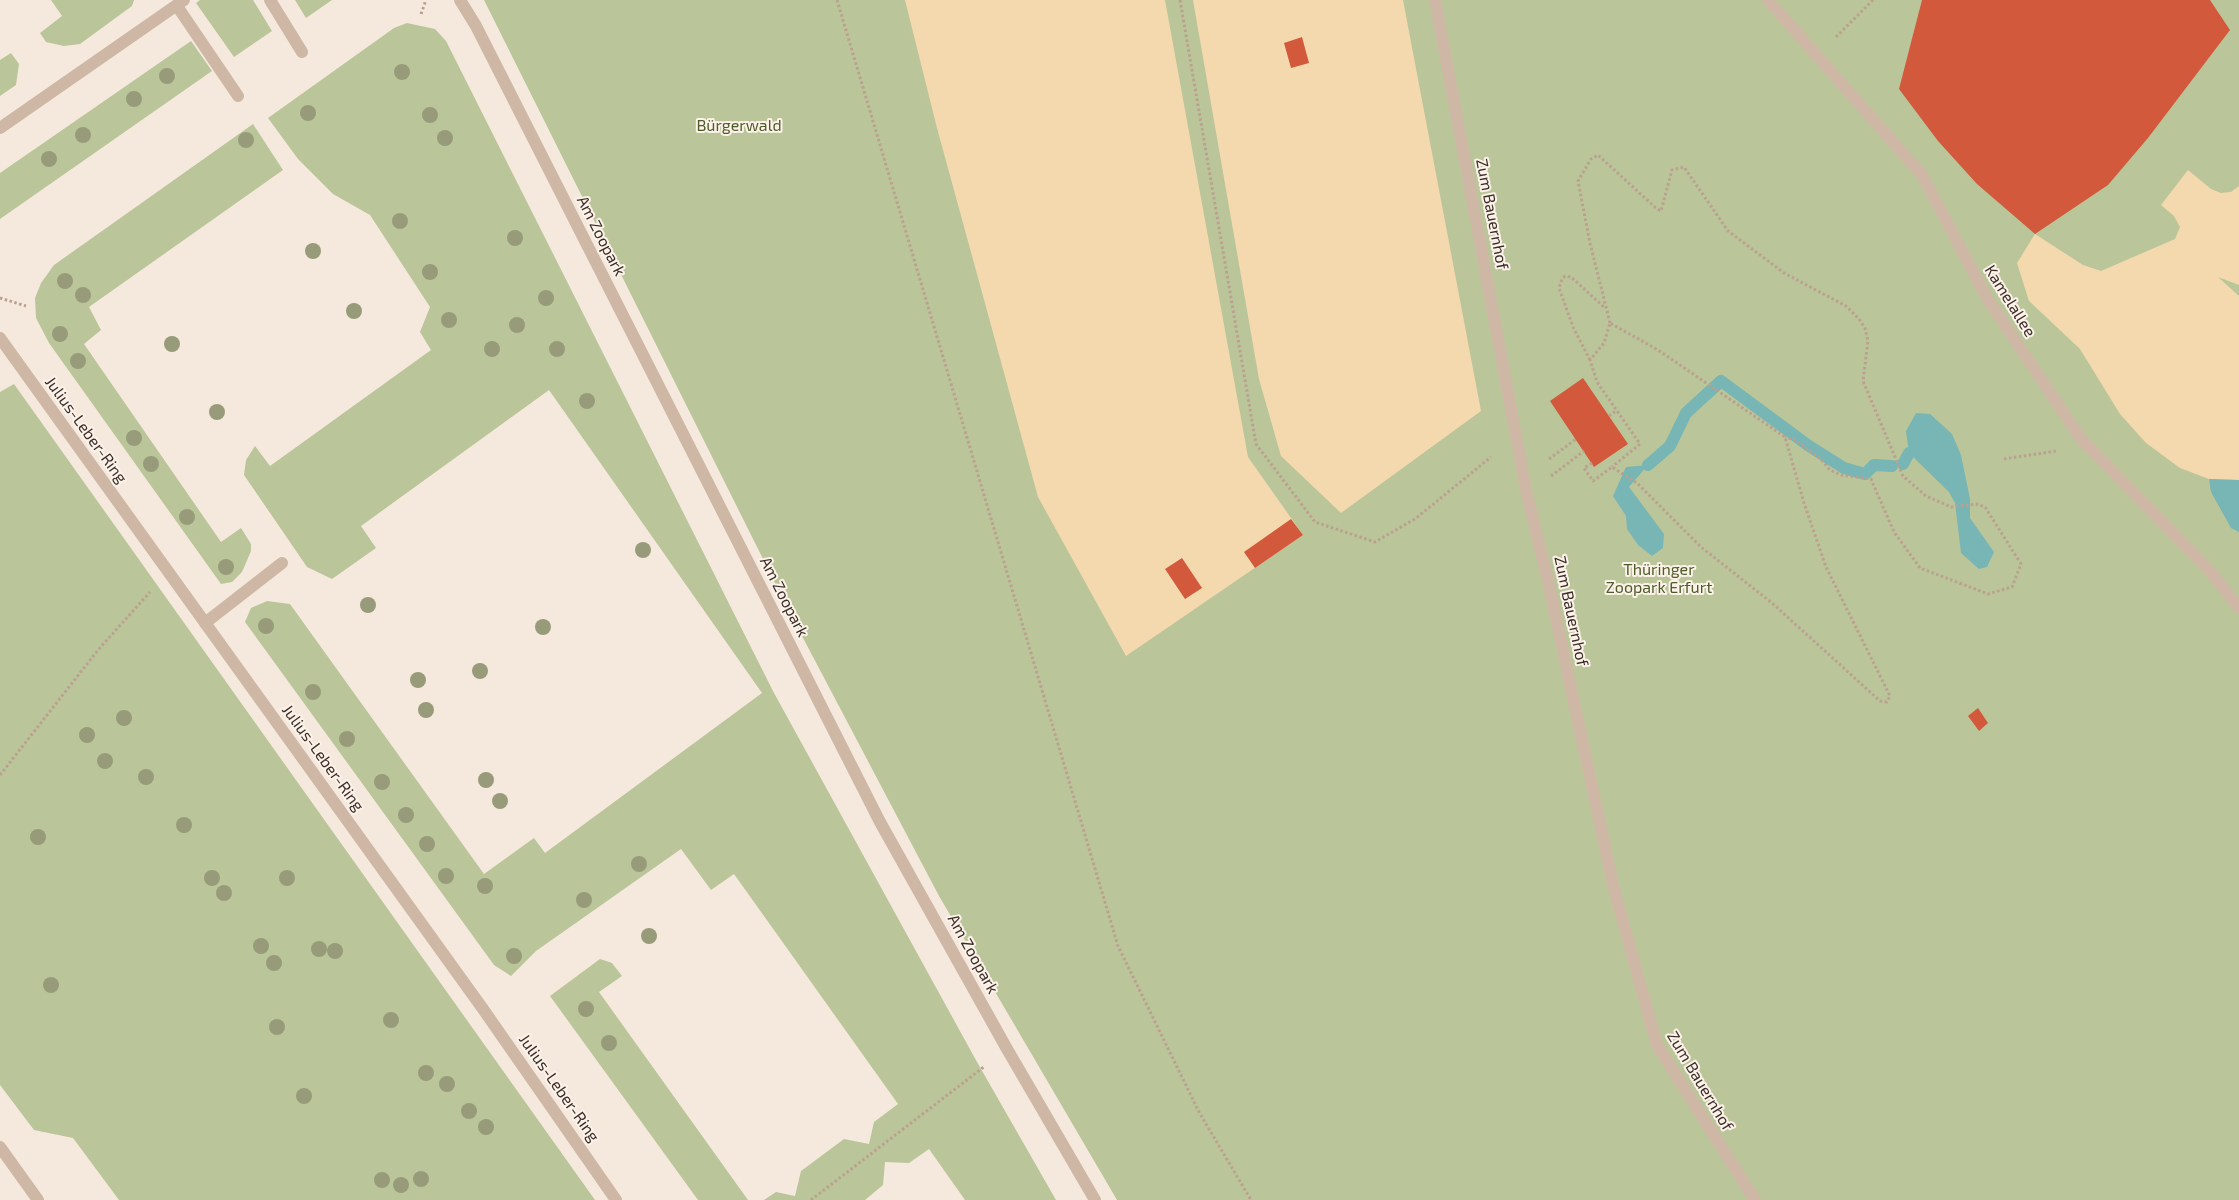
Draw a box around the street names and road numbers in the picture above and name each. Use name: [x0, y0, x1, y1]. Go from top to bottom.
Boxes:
street label: Zum Bauernhof: [1472, 157, 1512, 271]
street label: Am Zoopark: [573, 193, 629, 279]
street label: Kamelallee: [1980, 262, 2040, 340]
street label: Julius-Leber-Ring: [41, 373, 131, 487]
street label: Am Zoopark: [756, 554, 812, 640]
street label: Zum Bauernhof: [1550, 554, 1592, 668]
street label: Julius-Leber-Ring: [278, 701, 368, 815]
street label: Am Zoopark: [943, 911, 1003, 997]
street label: Zum Bauernhof: [1663, 1028, 1737, 1134]
street label: Julius-Leber-Ring: [515, 1030, 603, 1146]

